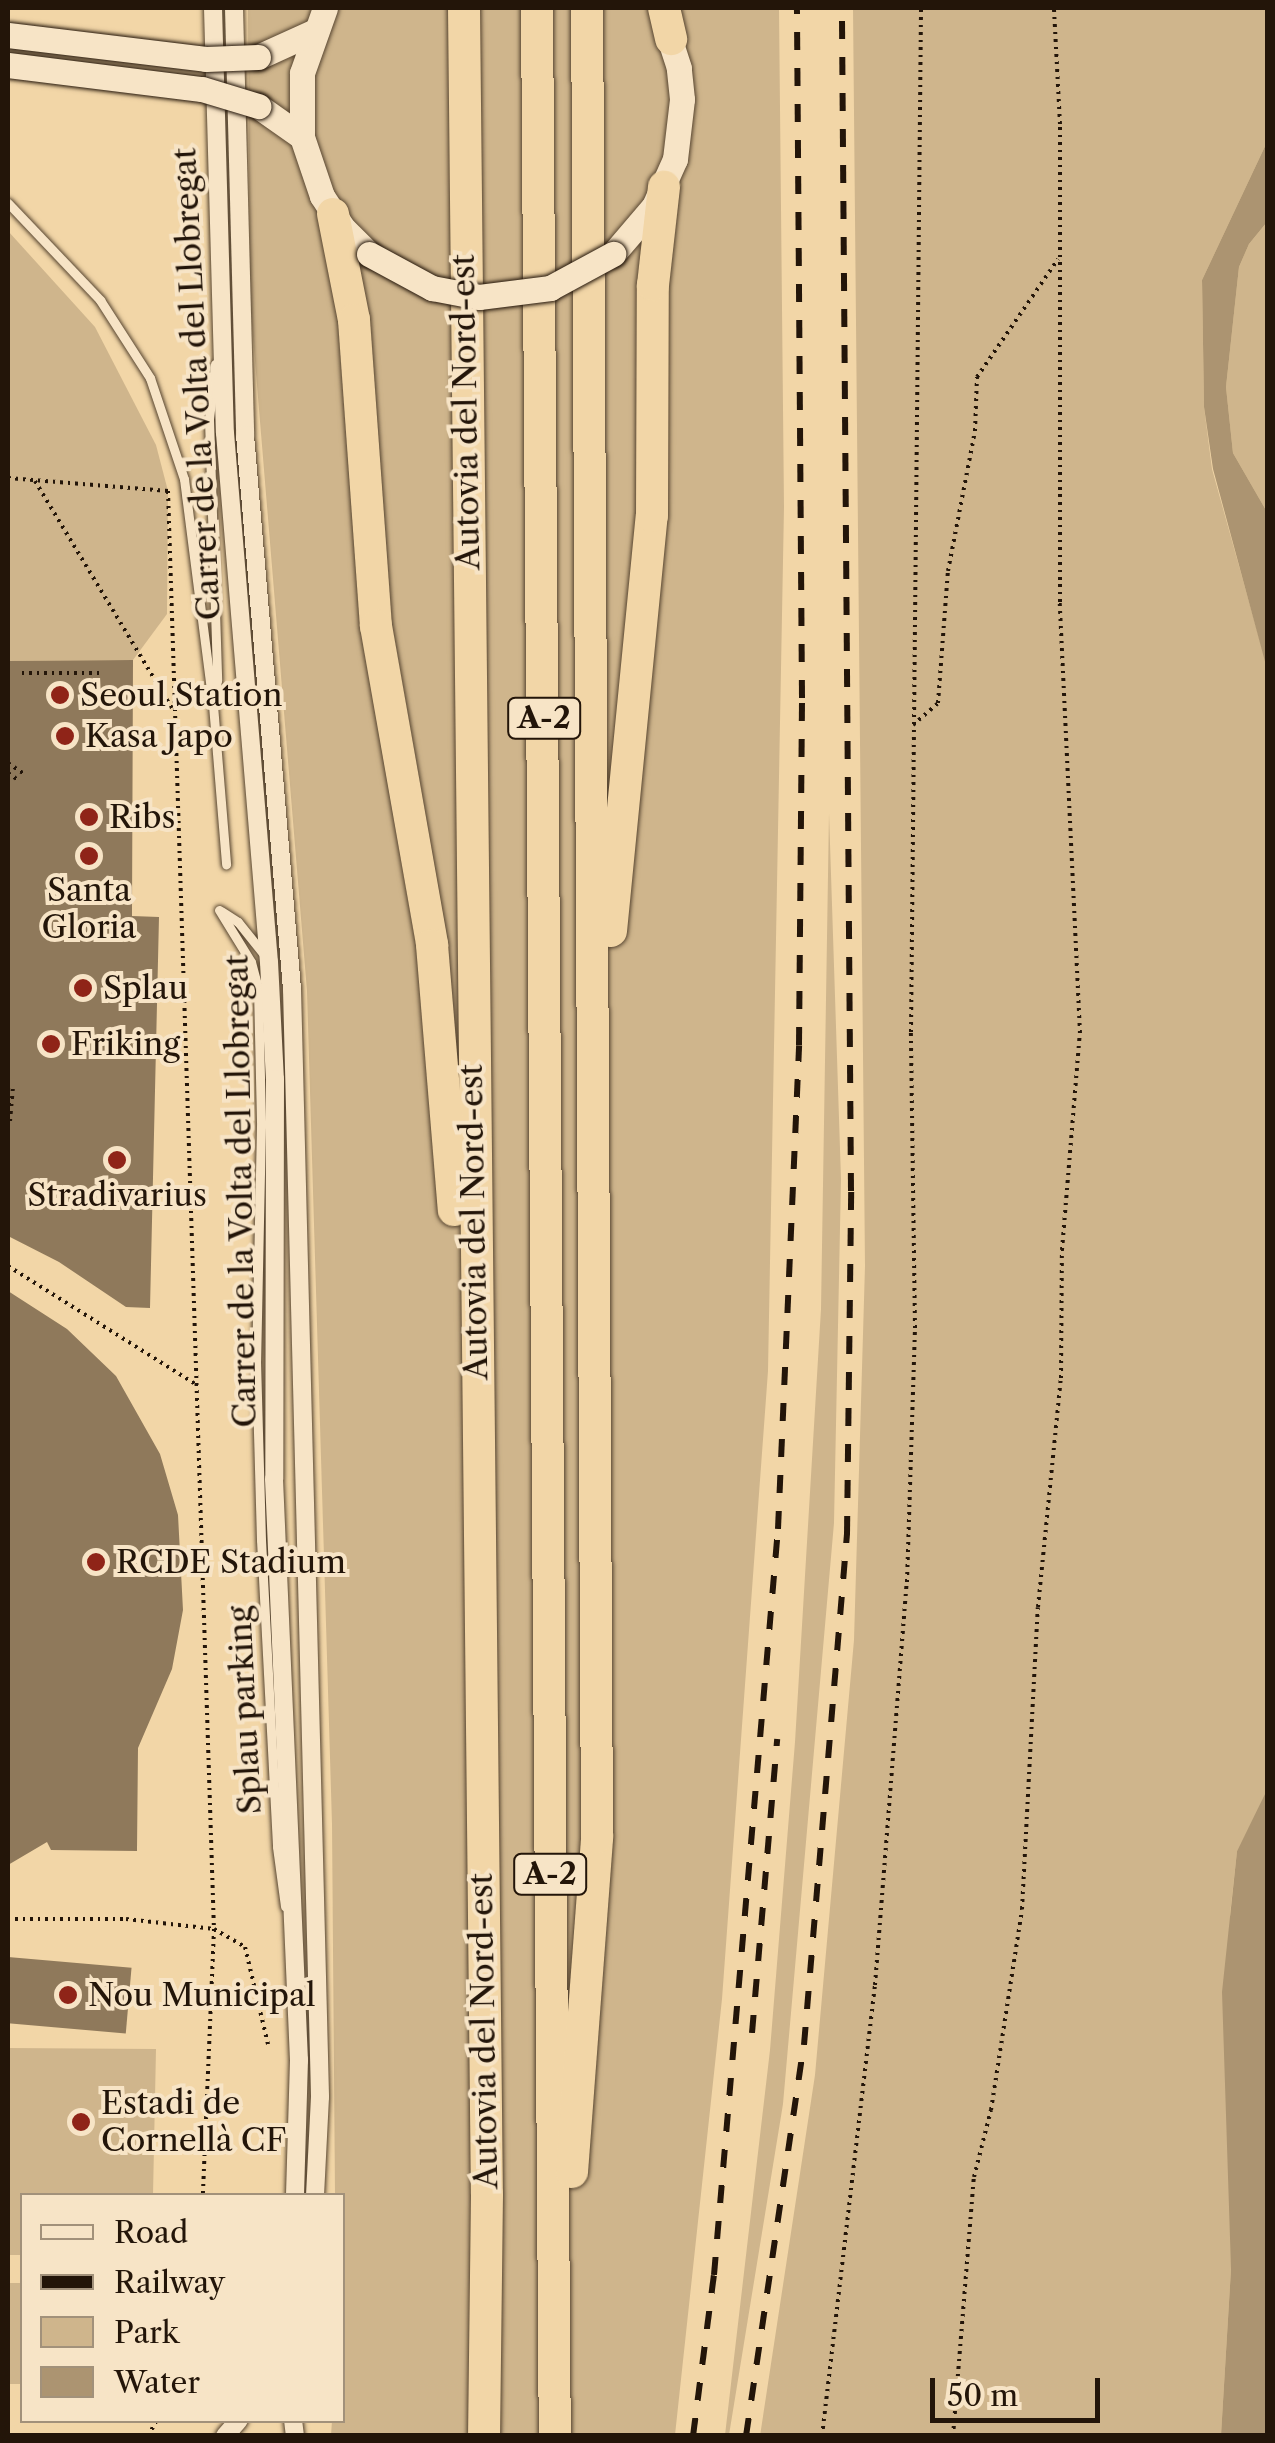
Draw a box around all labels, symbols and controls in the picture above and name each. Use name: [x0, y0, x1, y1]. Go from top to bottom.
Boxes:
street label: Carrer de la Volta del Llobregat: [165, 145, 229, 623]
street label: Autovia del Nord-est: [444, 254, 488, 570]
place label: Seoul Station: [80, 676, 283, 714]
marker: Seoul Station: [49, 684, 71, 706]
road number: A-2: [506, 693, 582, 743]
place label: Kasa Japo: [85, 717, 233, 755]
marker: Kasa Japo: [54, 725, 76, 747]
place label: Ribs: [109, 798, 175, 836]
marker: Ribs: [78, 806, 100, 828]
marker: Santa Gloria: [78, 845, 100, 867]
place label: Santa Gloria: [42, 872, 136, 947]
street label: Carrer de la Volta del Llobregat: [218, 953, 264, 1429]
place label: Splau: [103, 969, 188, 1007]
marker: Splau: [72, 977, 94, 999]
place label: Friking: [71, 1025, 180, 1063]
marker: Friking: [40, 1033, 62, 1055]
street label: Autovia del Nord-est: [452, 1064, 496, 1380]
marker: Stradivarius: [106, 1149, 128, 1171]
place label: Stradivarius: [27, 1176, 207, 1214]
place label: RCDE Stadium: [116, 1543, 346, 1581]
marker: RCDE Stadium: [85, 1551, 107, 1573]
street label: Splau parking: [220, 1605, 270, 1815]
road number: A-2: [512, 1849, 588, 1899]
street label: Autovia del Nord-est: [462, 1873, 506, 2189]
place label: Nou Municipal: [88, 1976, 315, 2014]
marker: Nou Municipal: [57, 1984, 79, 2006]
place label: Estadi de Cornellà CF: [101, 2085, 287, 2160]
marker: Estadi de Cornellà CF: [70, 2111, 92, 2133]
legend: [20, 2193, 345, 2423]
text: Road: [114, 2214, 188, 2251]
text: Railway: [114, 2264, 225, 2301]
text: Park: [114, 2314, 179, 2351]
scale bar: [935, 2358, 1105, 2420]
text: Water: [114, 2364, 200, 2401]
text: 50 m: [947, 2377, 1018, 2414]

